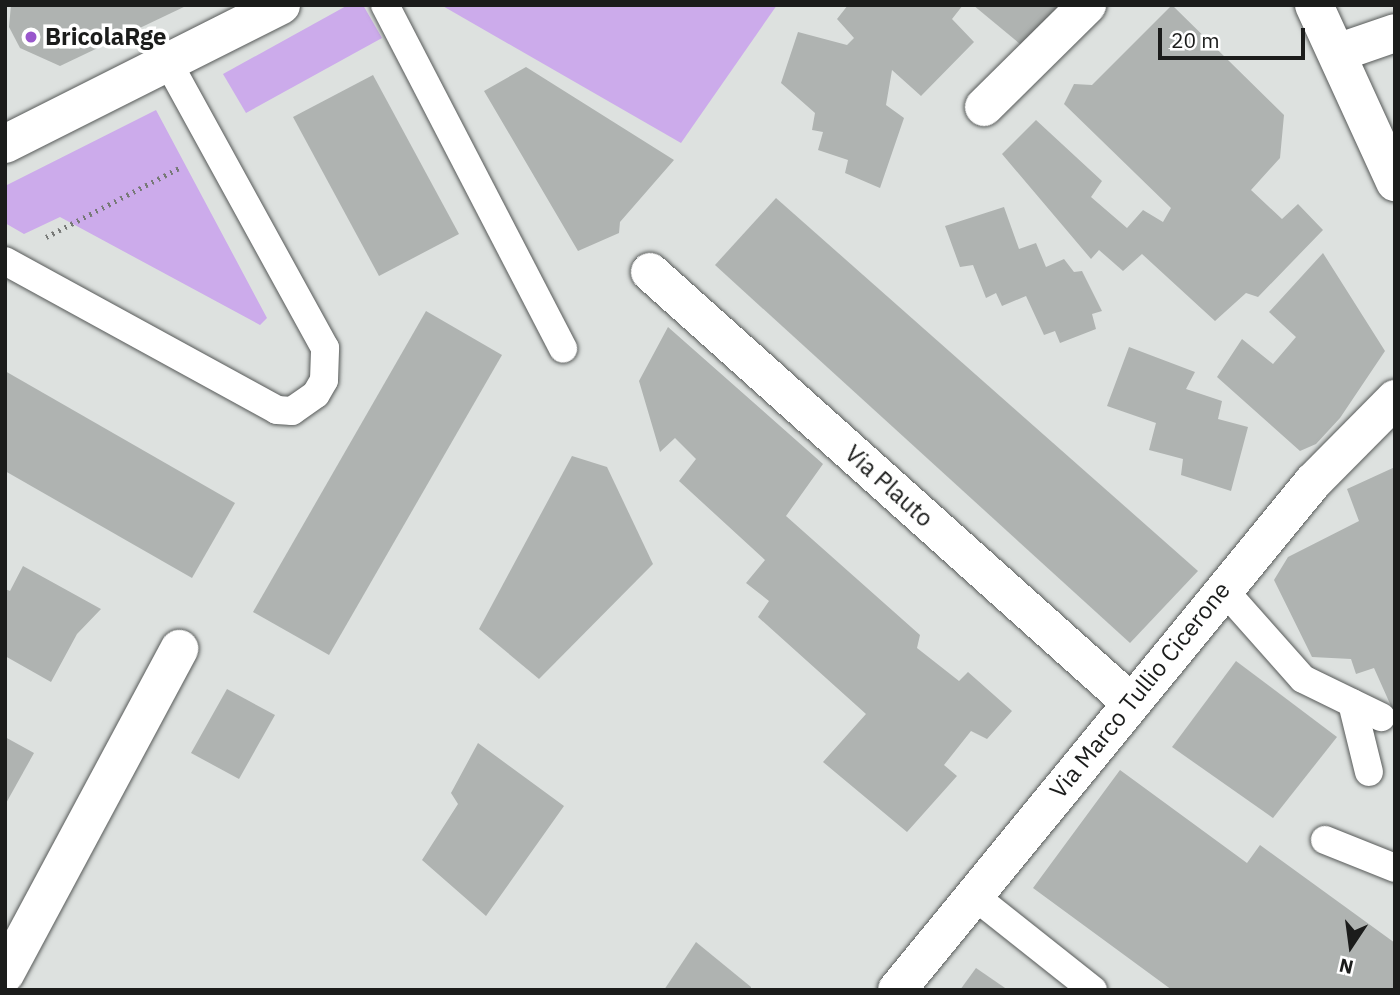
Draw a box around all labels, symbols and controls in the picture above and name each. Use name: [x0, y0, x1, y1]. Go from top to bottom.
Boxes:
scale bar: [1162, 14, 1309, 58]
place label: BricolaRge: [45, 23, 166, 51]
text: 20 m: [1171, 26, 1220, 54]
marker: BricolaRge: [23, 29, 39, 45]
street label: Via Plauto: [839, 439, 939, 533]
street label: Via Marco Tullio Cicerone: [1044, 576, 1236, 804]
north arrow: [1316, 911, 1386, 981]
text: N: [1337, 953, 1356, 980]

